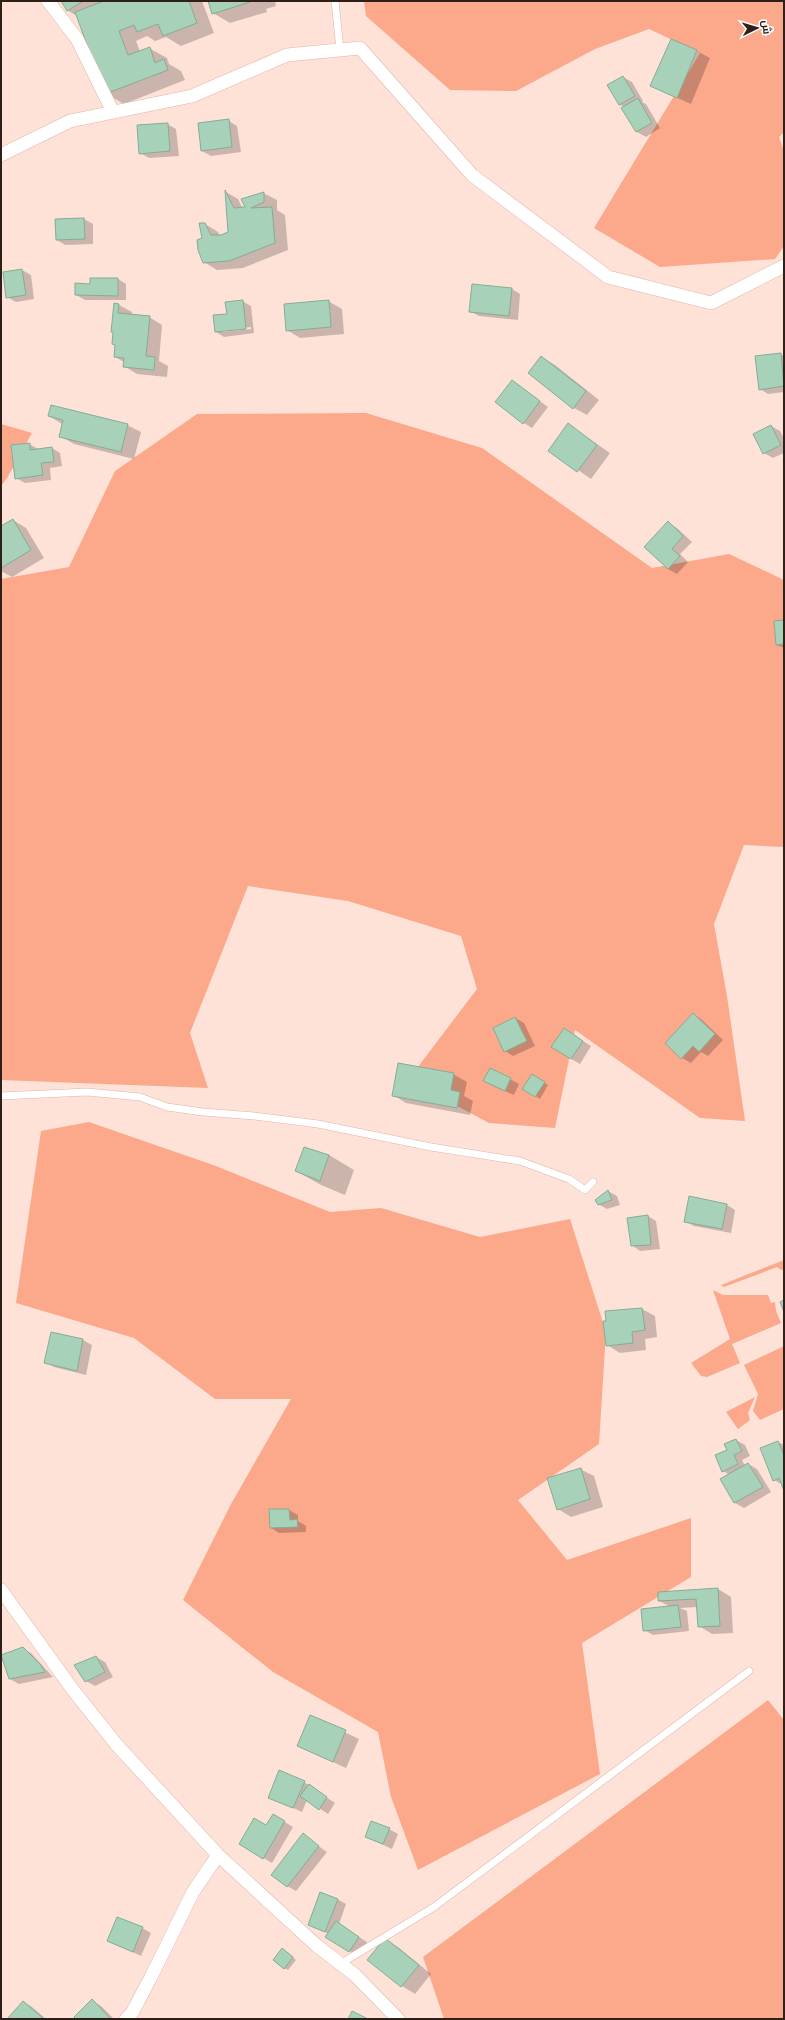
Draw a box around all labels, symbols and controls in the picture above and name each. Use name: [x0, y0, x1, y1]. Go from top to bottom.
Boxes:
north arrow: [737, 8, 777, 48]
text: ش: [759, 19, 775, 35]

